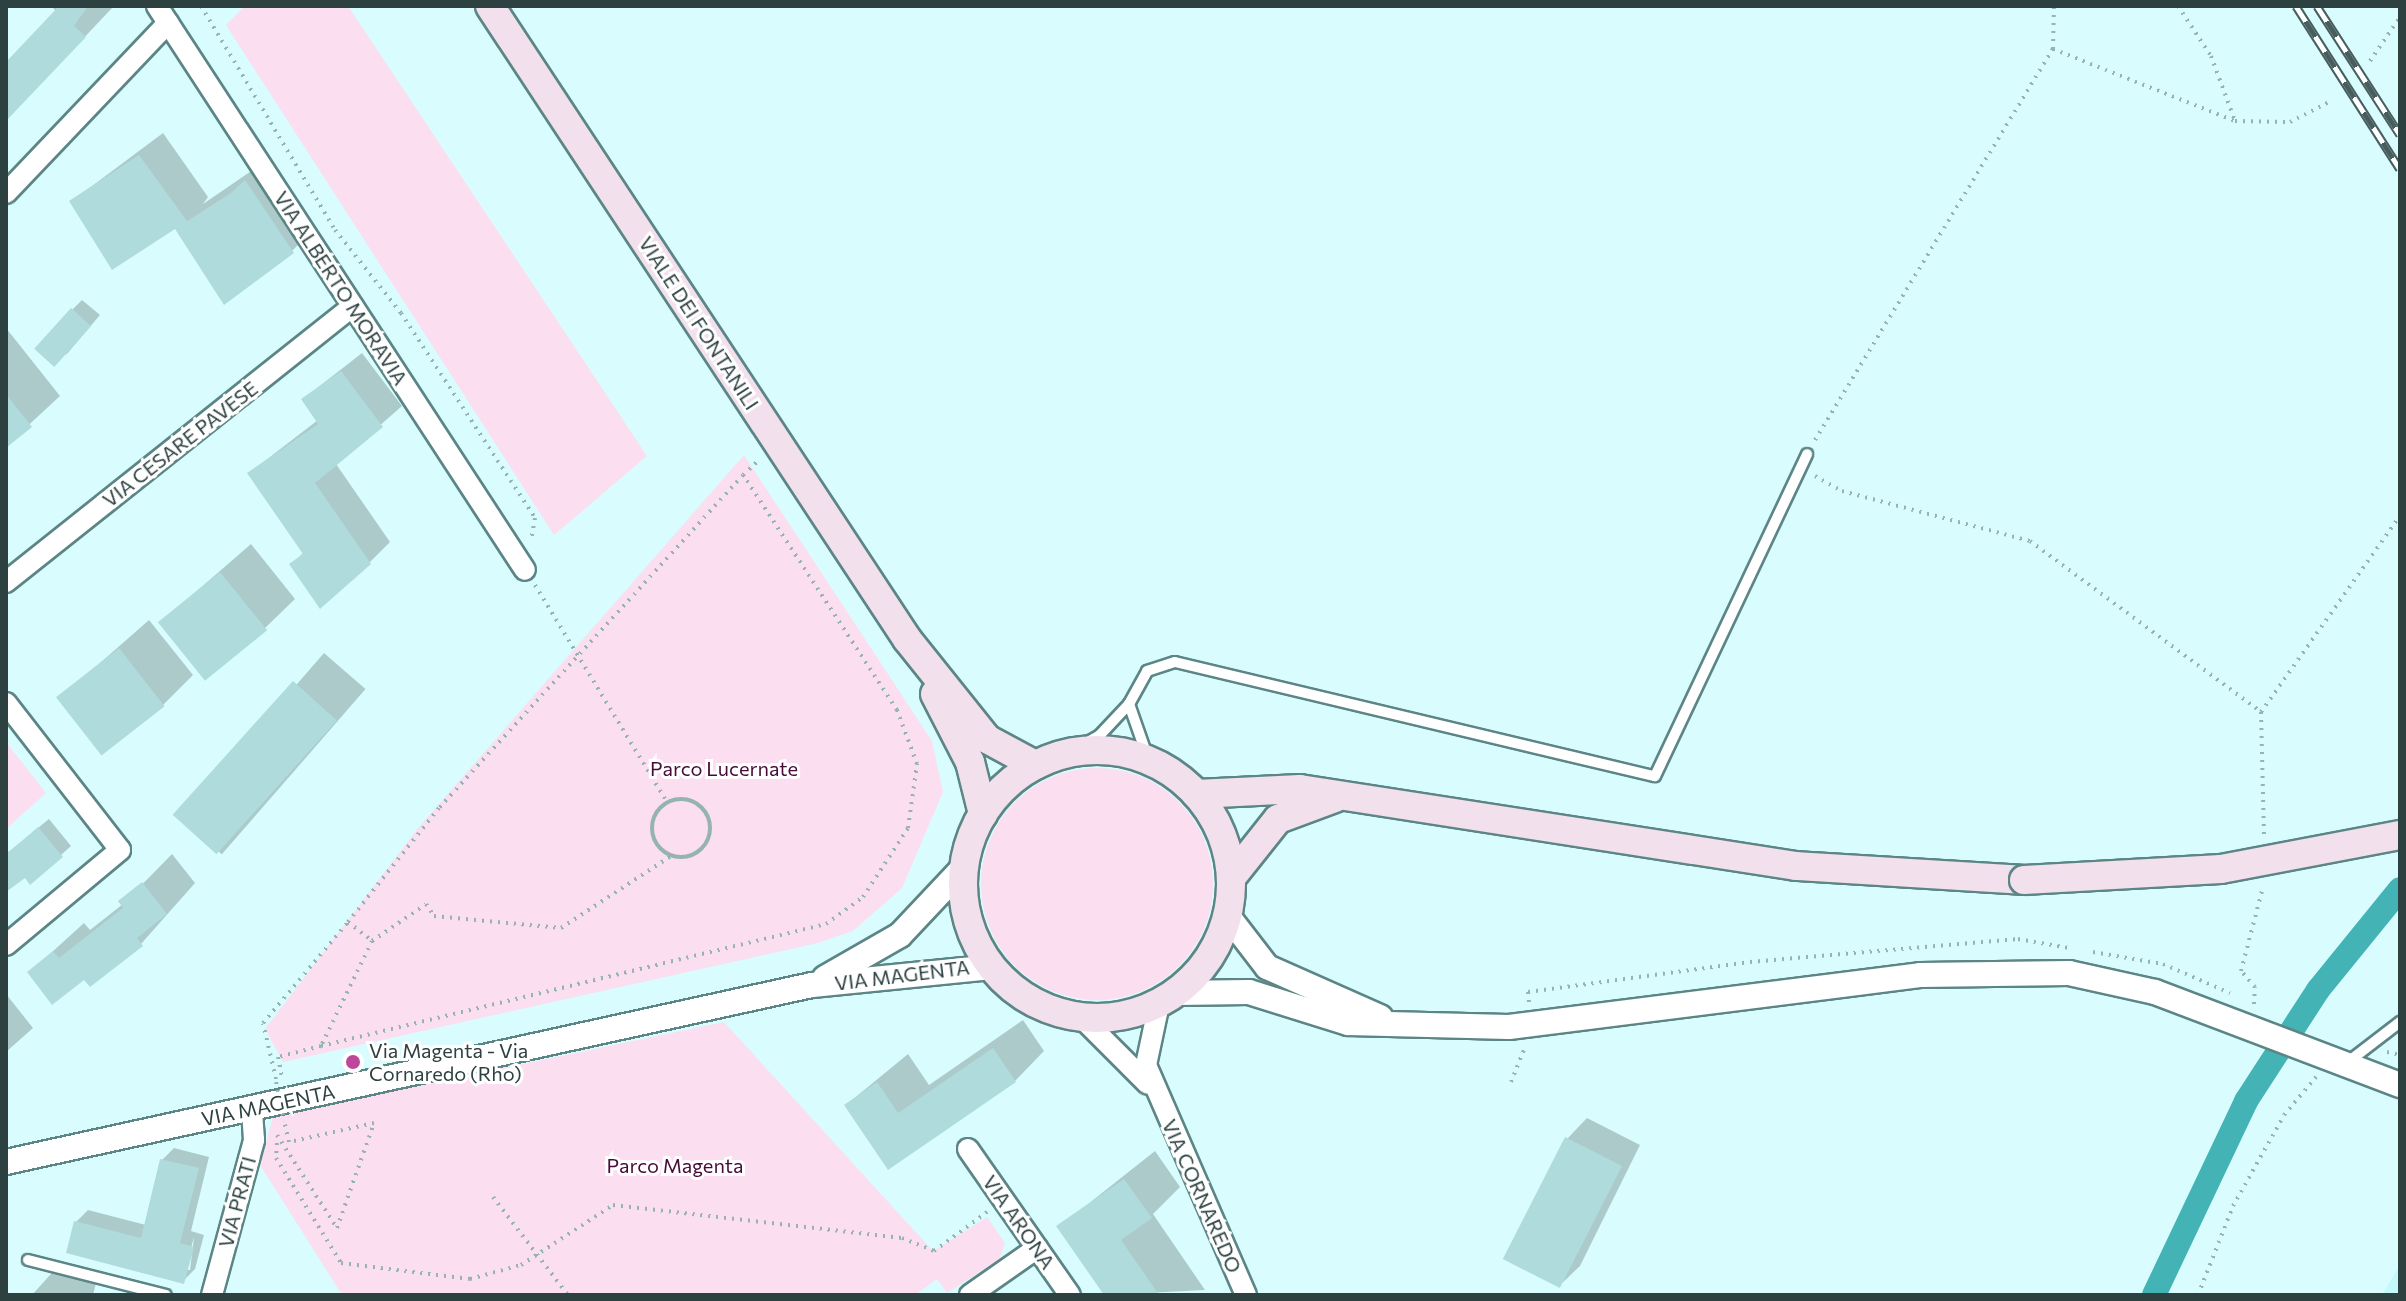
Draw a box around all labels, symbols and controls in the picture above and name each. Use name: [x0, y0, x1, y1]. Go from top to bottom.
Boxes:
street label: VIA ALBERTO MORAVIA: [269, 187, 413, 389]
street label: VIALE DEI FONTANILI: [634, 232, 764, 414]
street label: VIA CESARE PAVESE: [98, 376, 262, 512]
park label: Parco Lucernate: [650, 756, 798, 780]
street label: VIA MAGENTA: [833, 955, 971, 995]
place label: Via Magenta - Via Cornaredo (Rho): [369, 1038, 528, 1085]
marker: Via Magenta - Via Cornaredo (Rho): [344, 1053, 362, 1071]
street label: VIA MAGENTA: [199, 1079, 337, 1131]
street label: VIA CORNAREDO: [1157, 1115, 1247, 1277]
park label: Parco Magenta: [606, 1153, 744, 1177]
street label: VIA PRATI: [213, 1154, 261, 1250]
street label: VIA ARONA: [978, 1170, 1060, 1274]

